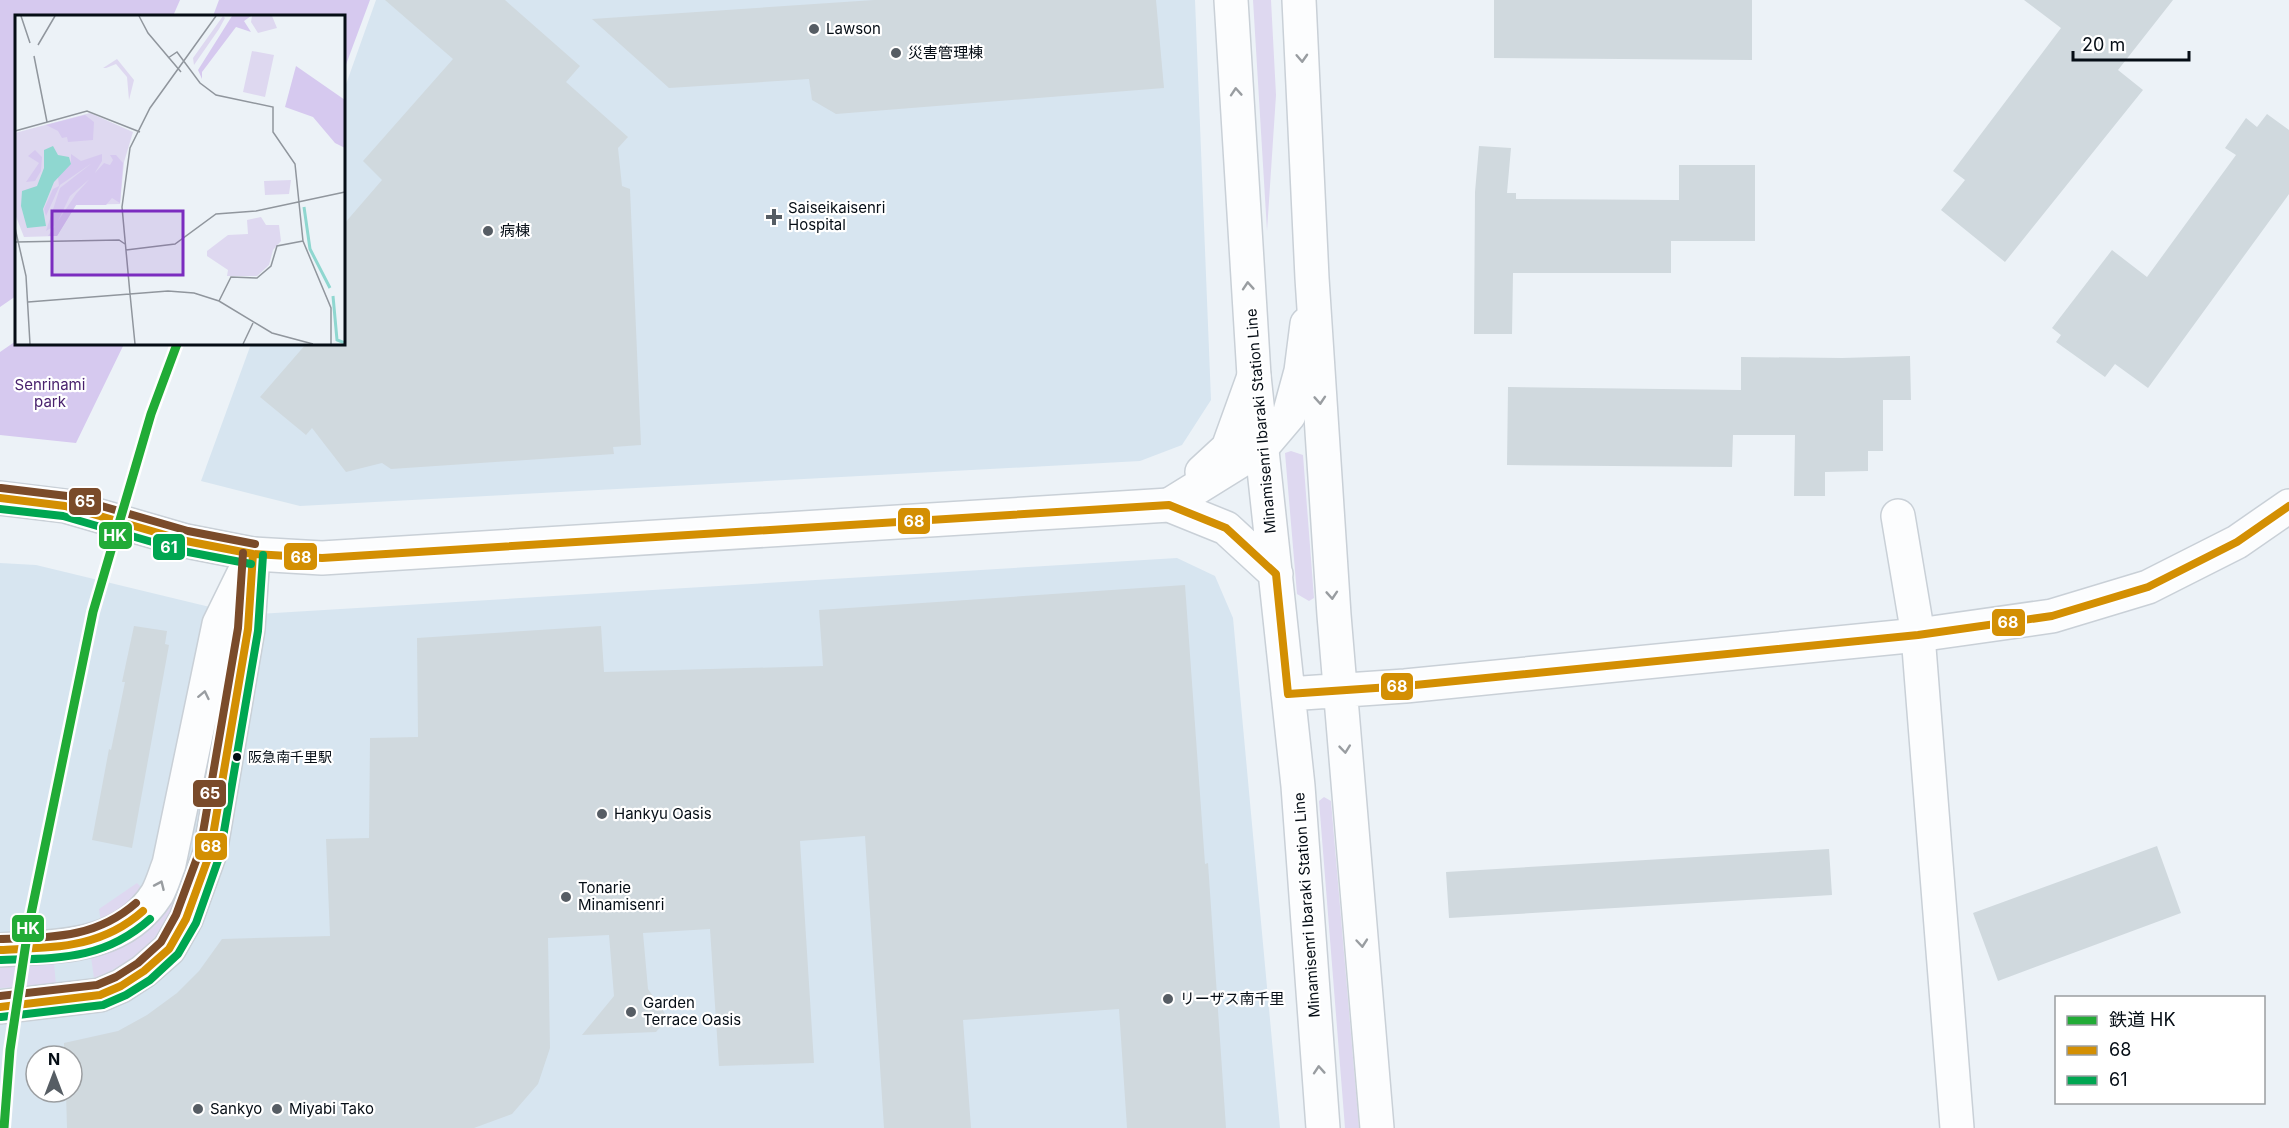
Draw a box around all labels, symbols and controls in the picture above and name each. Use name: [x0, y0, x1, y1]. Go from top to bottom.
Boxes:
inset map: [15, 15, 345, 345]
place label: Lawson: [826, 19, 881, 38]
marker: Lawson: [807, 22, 821, 36]
scale bar: [2073, 24, 2188, 62]
text: 20 m: [2082, 34, 2125, 55]
place label: 災害管理棟: [908, 43, 983, 62]
marker: 災害管理棟: [889, 46, 903, 60]
one-way arrow: [1295, 54, 1308, 63]
one-way arrow: [1230, 87, 1243, 96]
place label: Saiseikaisenri Hospital: [788, 198, 885, 234]
marker: Saiseikaisenri Hospital: [765, 208, 783, 226]
place label: 病棟: [500, 221, 530, 240]
marker: 病棟: [481, 224, 495, 238]
one-way arrow: [1242, 282, 1255, 291]
street label: Minamisenri Ibaraki Station Line: [1241, 308, 1280, 534]
park label: Senrinami park: [15, 375, 85, 411]
one-way arrow: [1313, 395, 1326, 404]
line badge: 65: [68, 487, 102, 516]
text: 65: [75, 491, 95, 511]
line badge: 68: [897, 507, 931, 535]
text: 68: [904, 511, 924, 531]
line badge: HK: [98, 521, 133, 550]
text: HK: [103, 525, 127, 545]
line badge: 61: [152, 533, 186, 561]
text: 61: [160, 537, 178, 557]
line badge: 68: [283, 542, 318, 571]
text: 68: [291, 547, 311, 567]
one-way arrow: [1326, 590, 1339, 599]
line badge: 68: [1991, 608, 2026, 637]
text: 68: [1998, 612, 2018, 632]
line badge: 68: [1380, 672, 1414, 701]
text: 68: [1387, 676, 1407, 696]
one-way arrow: [197, 691, 210, 701]
one-way arrow: [1338, 745, 1351, 754]
place label: 阪急南千里駅: [248, 748, 332, 765]
marker: 阪急南千里駅: [231, 751, 243, 763]
line badge: 65: [192, 779, 227, 808]
text: 65: [200, 783, 220, 803]
street label: Minamisenri Ibaraki Station Line: [1289, 792, 1324, 1018]
place label: Hankyu Oasis: [614, 804, 712, 823]
marker: Hankyu Oasis: [595, 807, 609, 821]
line badge: 68: [194, 832, 228, 861]
text: 68: [201, 836, 221, 856]
place label: Tonarie Minamisenri: [578, 878, 664, 914]
one-way arrow: [153, 880, 165, 891]
marker: Tonarie Minamisenri: [559, 890, 573, 904]
line badge: HK: [11, 914, 45, 943]
text: HK: [16, 918, 40, 938]
one-way arrow: [1355, 939, 1368, 948]
place label: リーザス南千里: [1180, 989, 1285, 1008]
marker: リーザス南千里: [1161, 992, 1175, 1006]
place label: Garden Terrace Oasis: [643, 993, 741, 1029]
legend: [2055, 996, 2265, 1104]
marker: Garden Terrace Oasis: [624, 1005, 638, 1019]
text: 鉄道 HK: [2109, 1009, 2176, 1030]
text: 68: [2109, 1039, 2131, 1060]
north arrow: [24, 1044, 84, 1104]
text: N: [48, 1049, 60, 1069]
one-way arrow: [1312, 1065, 1325, 1074]
text: 61: [2109, 1069, 2127, 1090]
place label: Sankyo: [210, 1099, 262, 1118]
place label: Miyabi Tako: [289, 1099, 374, 1118]
marker: Sankyo: [191, 1102, 205, 1116]
marker: Miyabi Tako: [270, 1102, 284, 1116]

